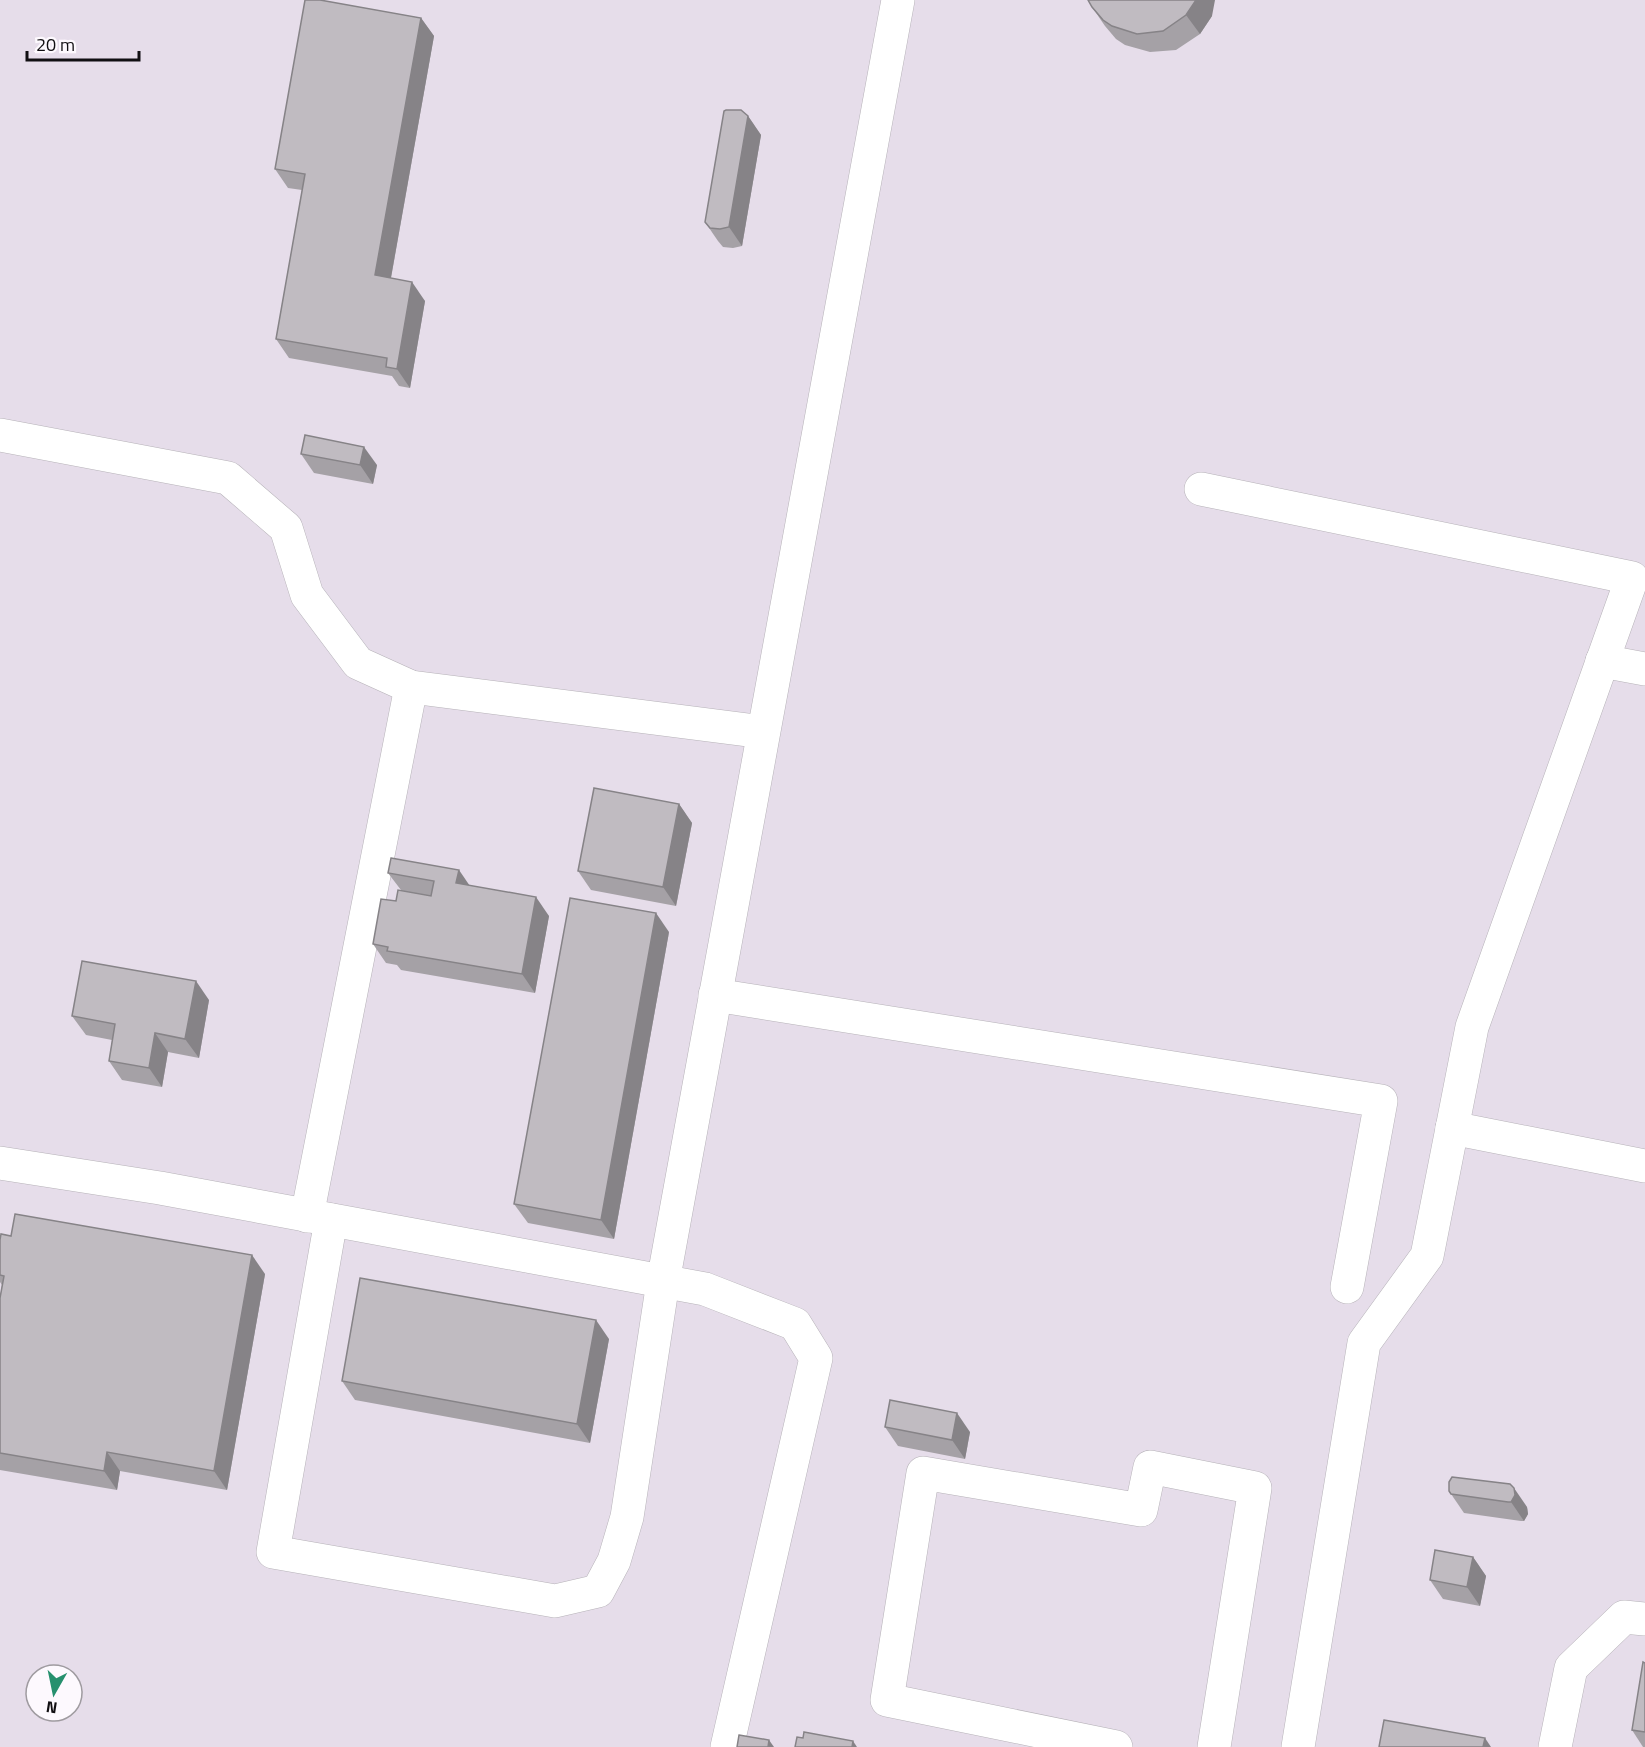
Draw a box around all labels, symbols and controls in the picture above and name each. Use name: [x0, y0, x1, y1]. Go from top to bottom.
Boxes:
scale bar: [27, 24, 140, 62]
text: 20 m: [36, 31, 75, 58]
north arrow: [24, 1663, 84, 1723]
text: N: [44, 1695, 59, 1721]

